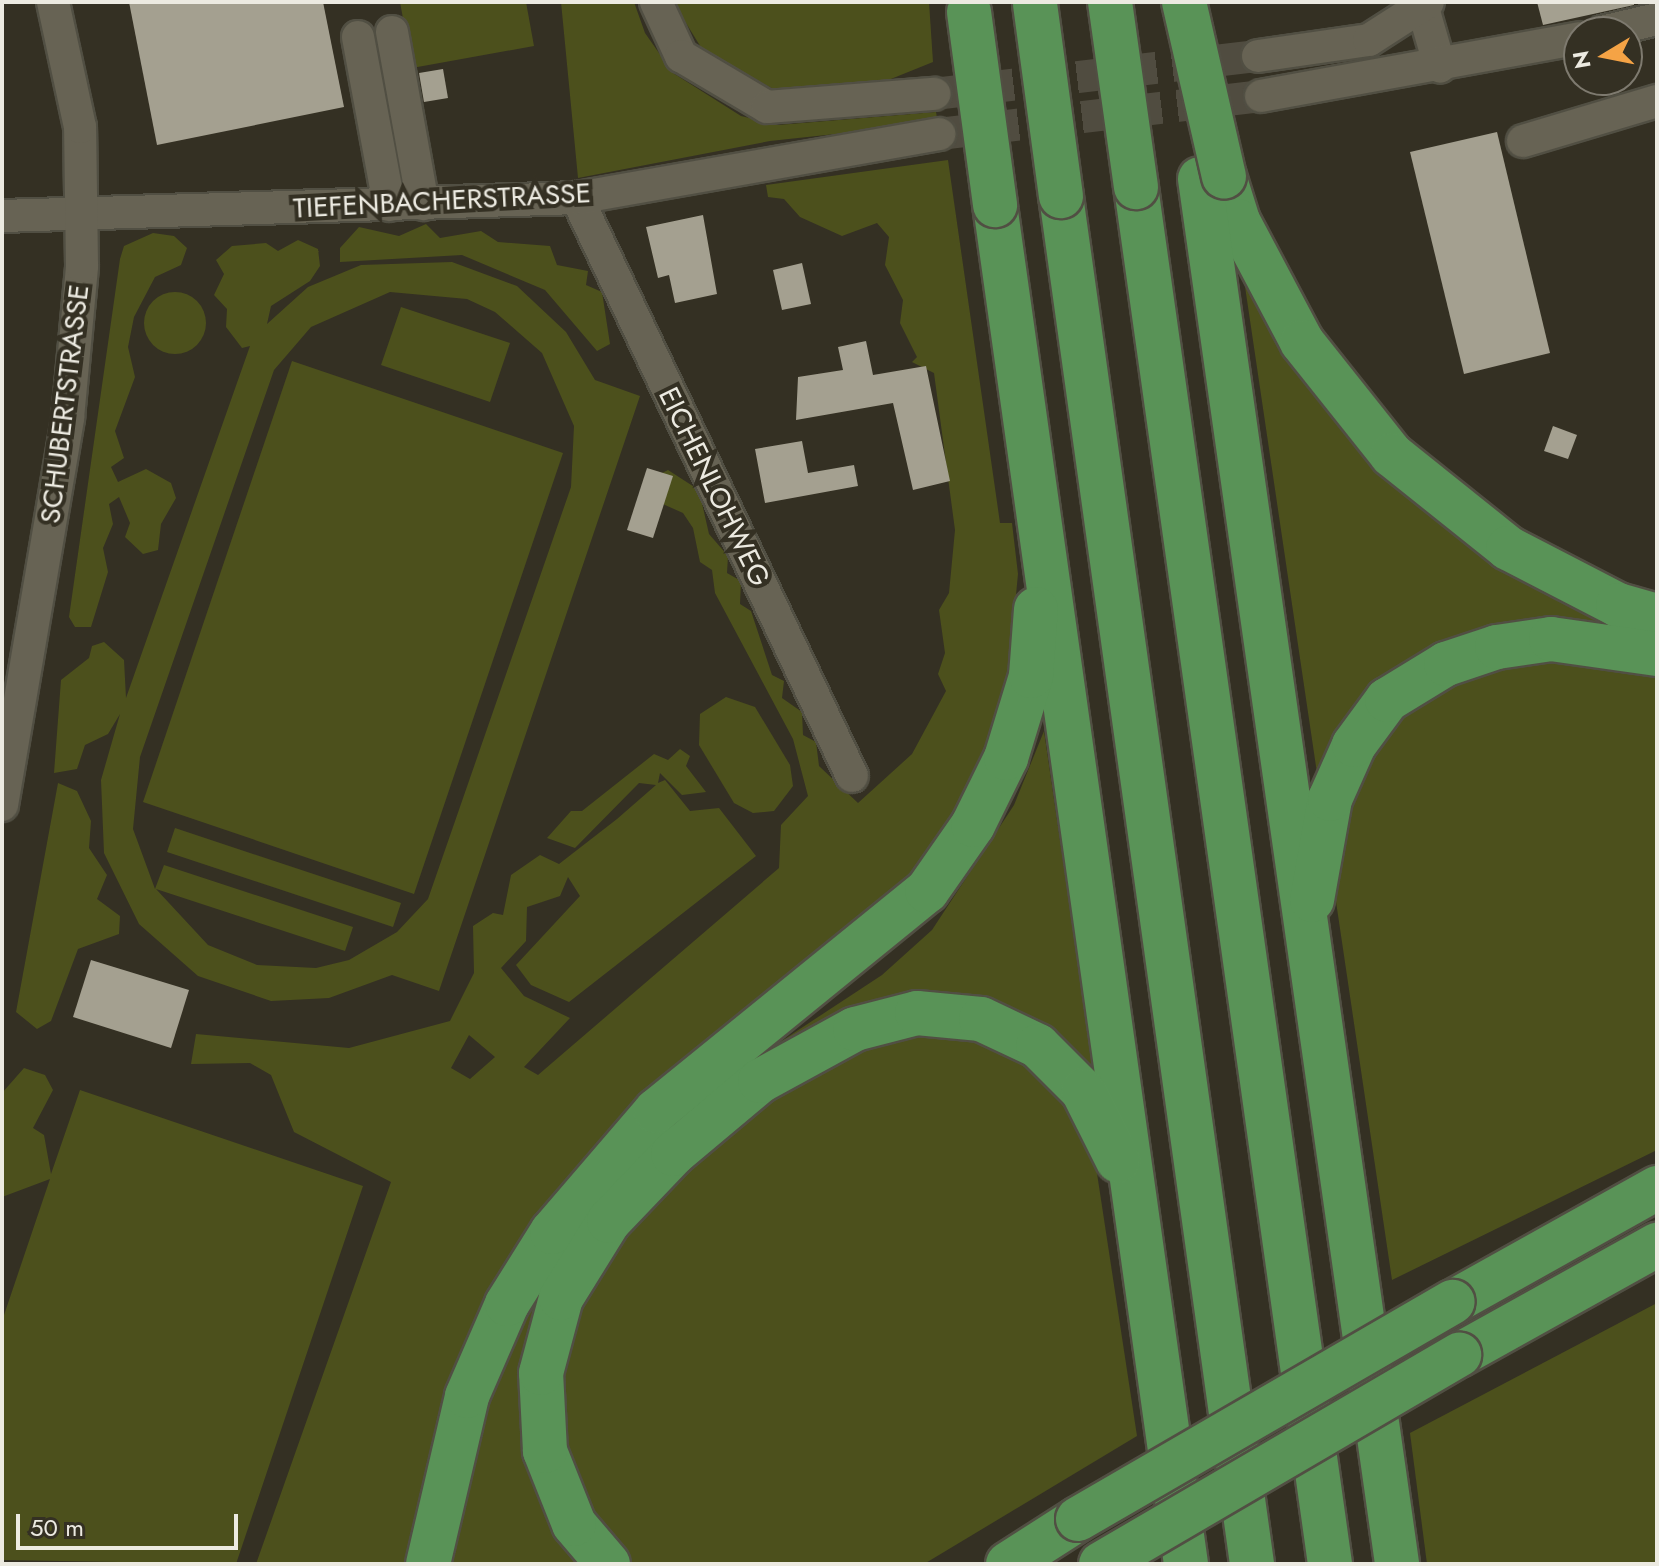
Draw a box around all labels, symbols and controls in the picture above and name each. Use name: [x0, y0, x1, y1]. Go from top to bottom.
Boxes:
north arrow: [1563, 16, 1643, 96]
text: N: [1564, 48, 1599, 71]
street label: TIEFENBACHERSTRASSE: [292, 176, 592, 226]
street label: SCHUBERTSTRASSE: [34, 283, 96, 525]
street label: EICHENLOHWEG: [651, 382, 777, 592]
scale bar: [20, 1498, 242, 1548]
text: 50 m: [30, 1510, 84, 1545]

